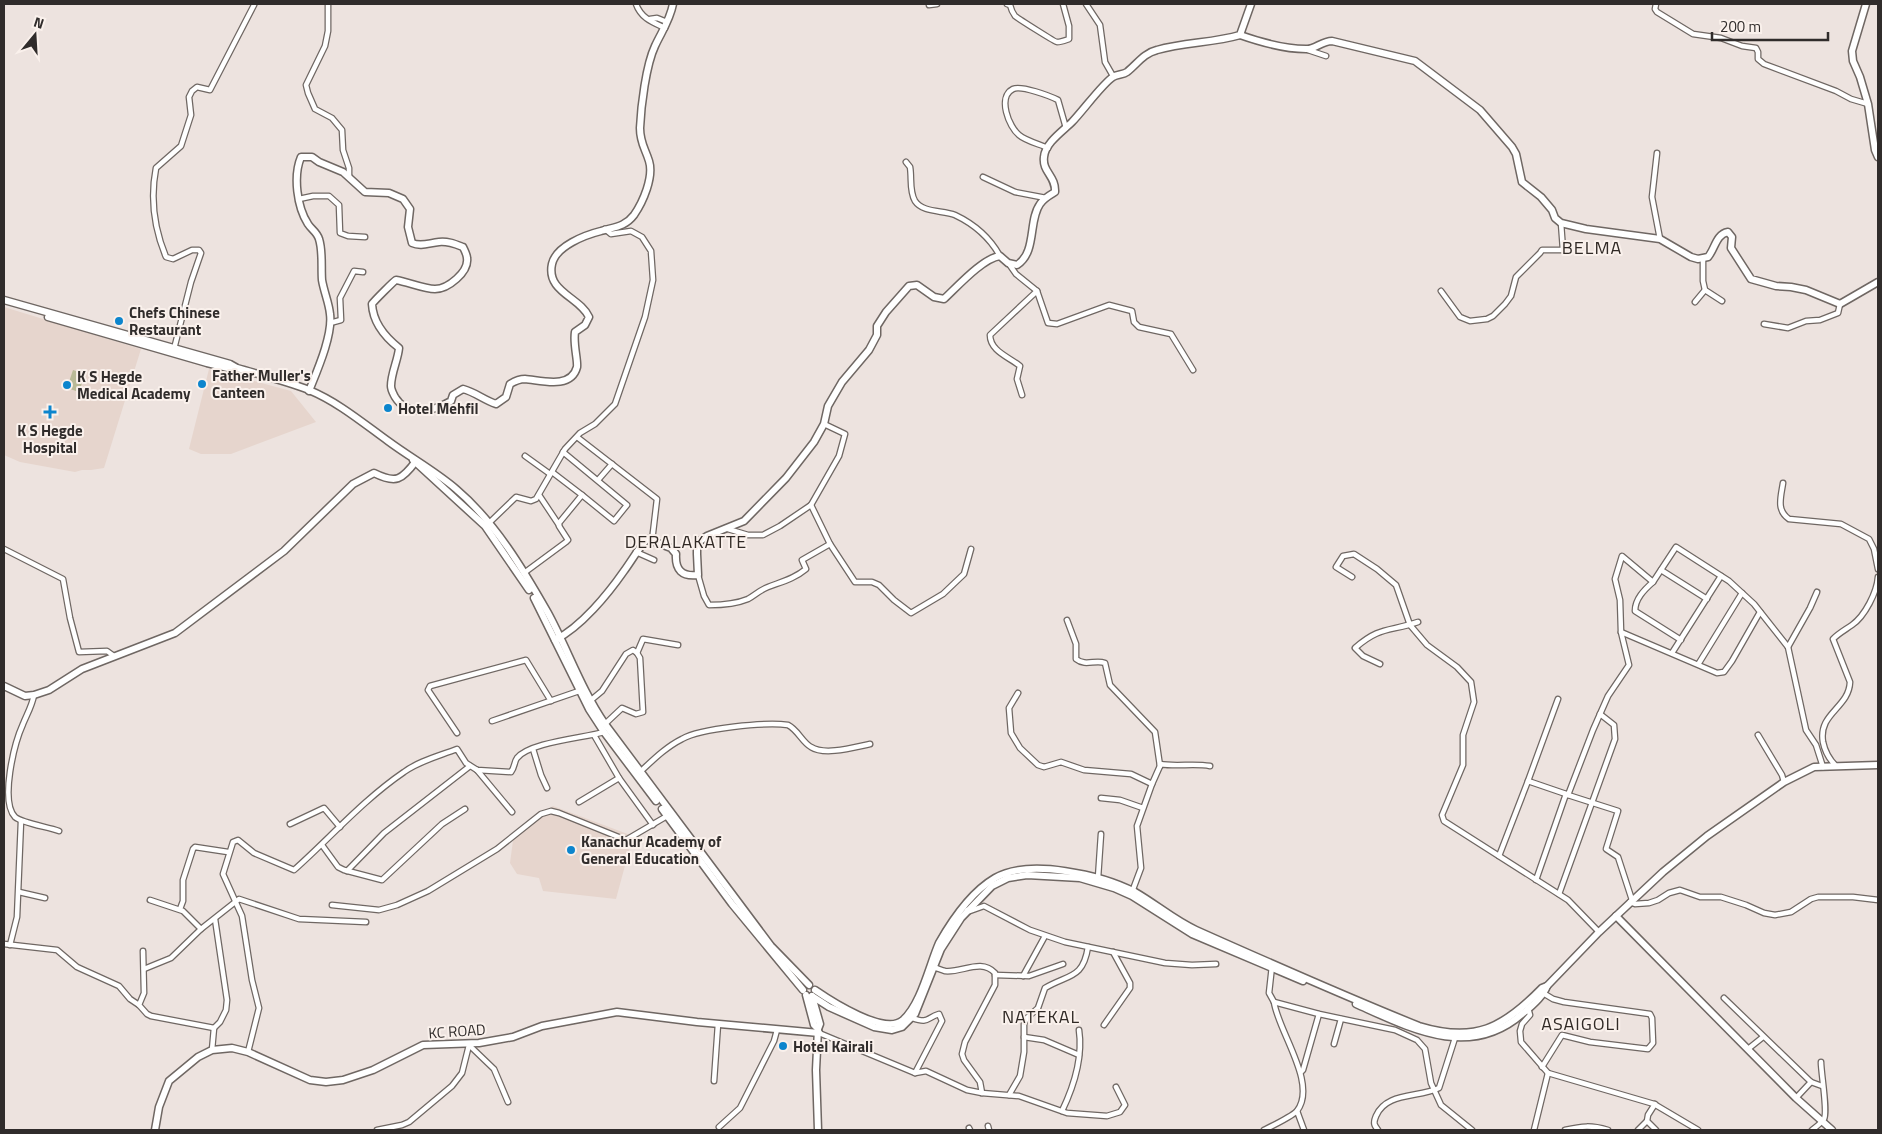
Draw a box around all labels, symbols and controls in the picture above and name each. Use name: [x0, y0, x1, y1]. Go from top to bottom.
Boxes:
north arrow: [10, 10, 60, 60]
scale bar: [1712, 10, 1828, 42]
text: N: [31, 11, 47, 34]
text: 200 m: [1720, 15, 1761, 38]
district label: BELMA: [1562, 234, 1622, 261]
place label: Chefs Chinese Restaurant: [129, 301, 220, 341]
marker: Chefs Chinese Restaurant: [113, 315, 125, 327]
place label: Father Muller's Canteen: [212, 364, 311, 404]
place label: K S Hegde Medical Academy: [77, 365, 191, 405]
marker: Father Muller's Canteen: [196, 378, 208, 390]
marker: K S Hegde Medical Academy: [61, 379, 73, 391]
place label: Hotel Mehfil: [398, 397, 479, 420]
marker: Hotel Mehfil: [382, 402, 394, 414]
marker: K S Hegde Hospital: [43, 405, 57, 419]
place label: K S Hegde Hospital: [17, 419, 83, 459]
district label: DERALAKATTE: [625, 528, 747, 555]
place label: Kanachur Academy of General Education: [581, 830, 722, 870]
marker: Kanachur Academy of General Education: [565, 844, 577, 856]
district label: NATEKAL: [1002, 1003, 1080, 1030]
district label: ASAIGOLI: [1541, 1010, 1621, 1037]
street label: KC ROAD: [428, 1018, 486, 1044]
place label: Hotel Kairali: [793, 1035, 873, 1058]
marker: Hotel Kairali: [777, 1040, 789, 1052]

